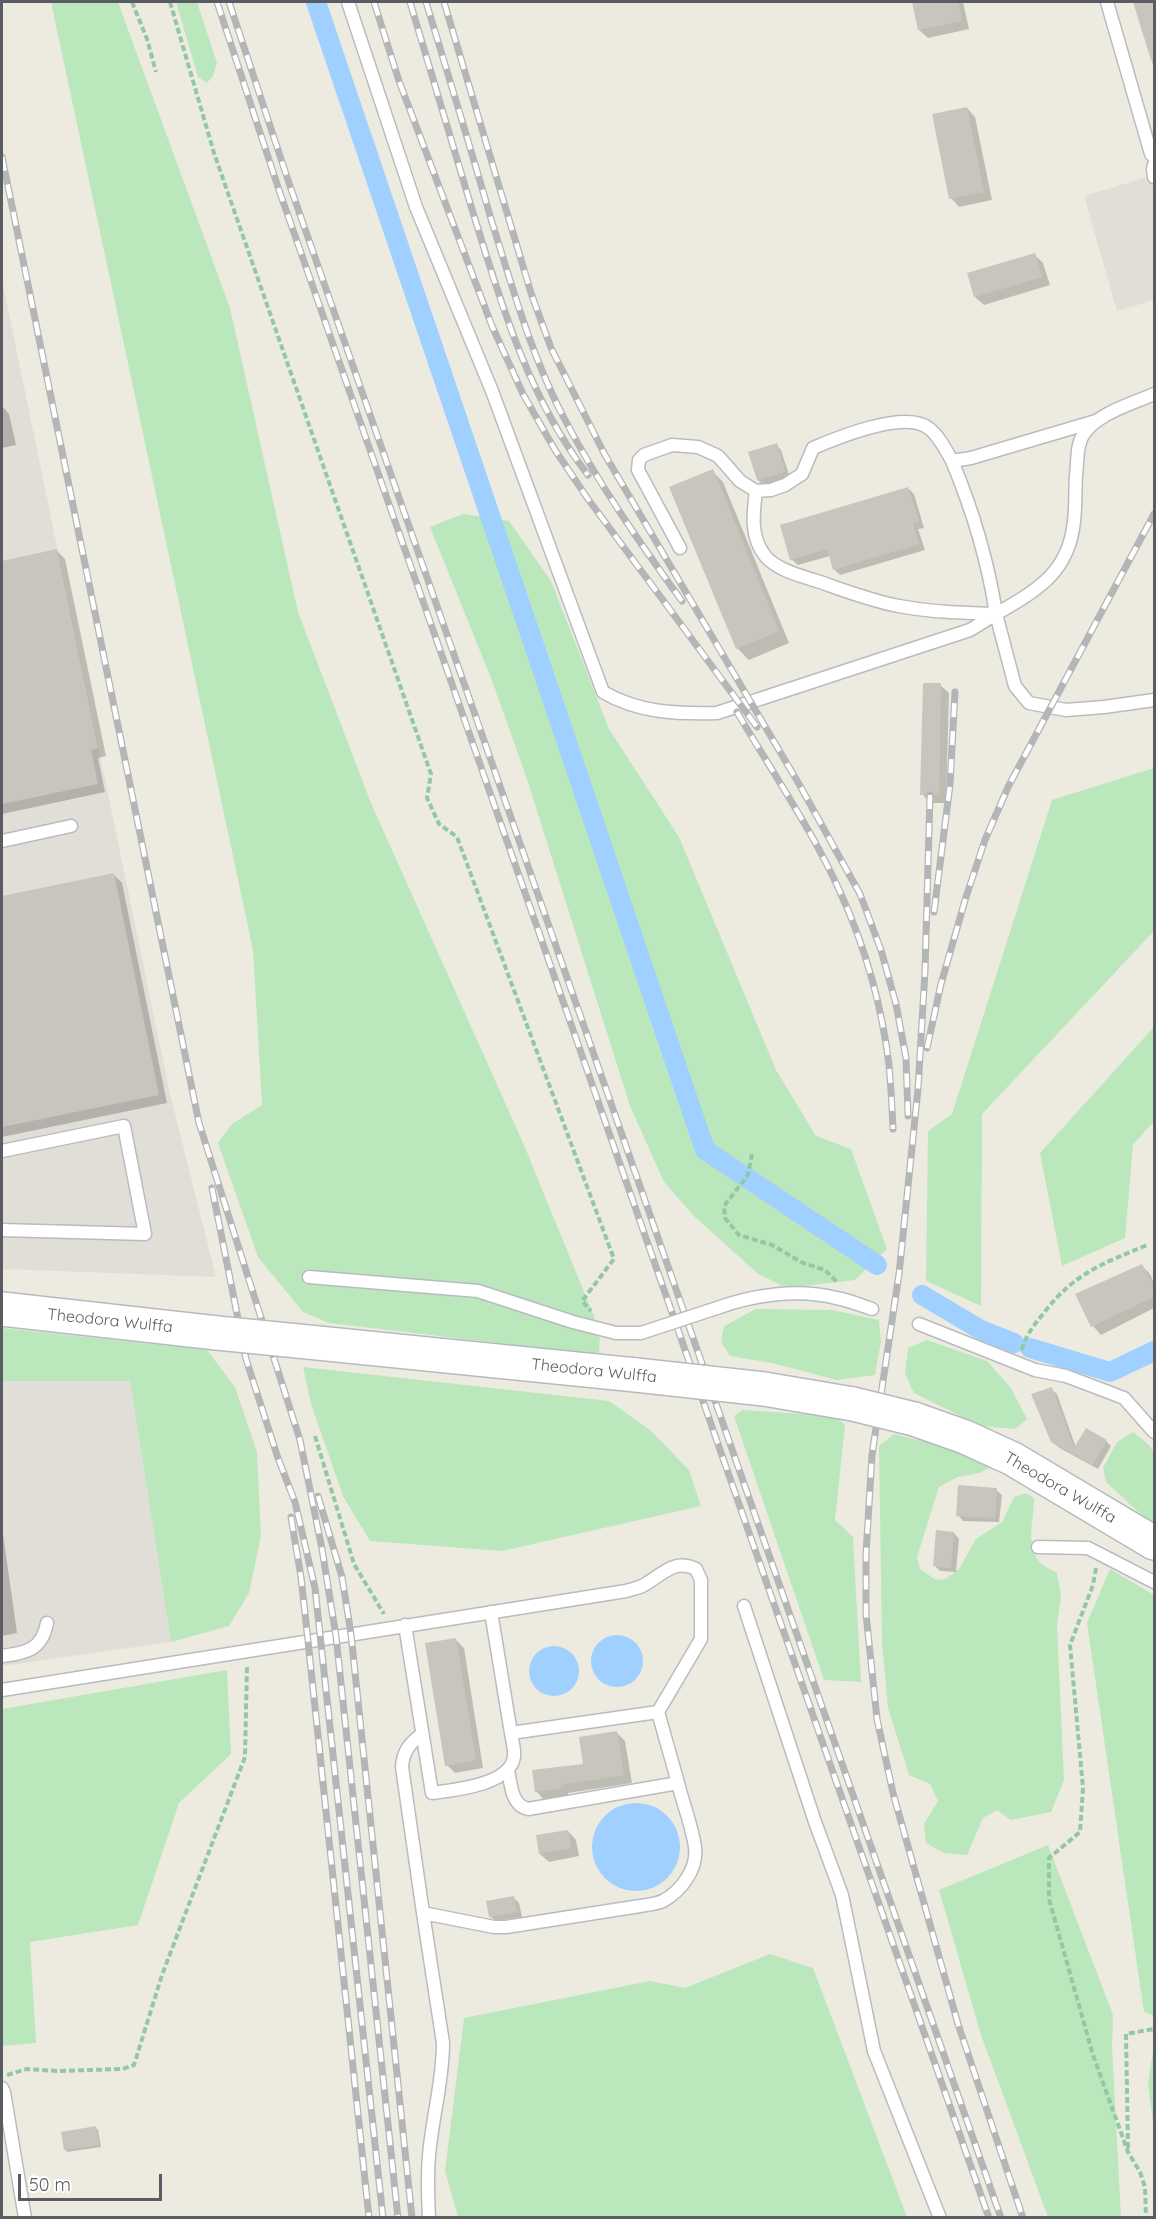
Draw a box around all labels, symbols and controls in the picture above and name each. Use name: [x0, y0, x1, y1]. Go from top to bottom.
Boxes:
street label: Theodora Wulffa: [46, 1305, 174, 1337]
street label: Theodora Wulffa: [530, 1355, 658, 1387]
street label: Theodora Wulffa: [1001, 1448, 1119, 1528]
scale bar: [21, 2162, 165, 2200]
text: 50 m: [29, 2173, 71, 2196]

